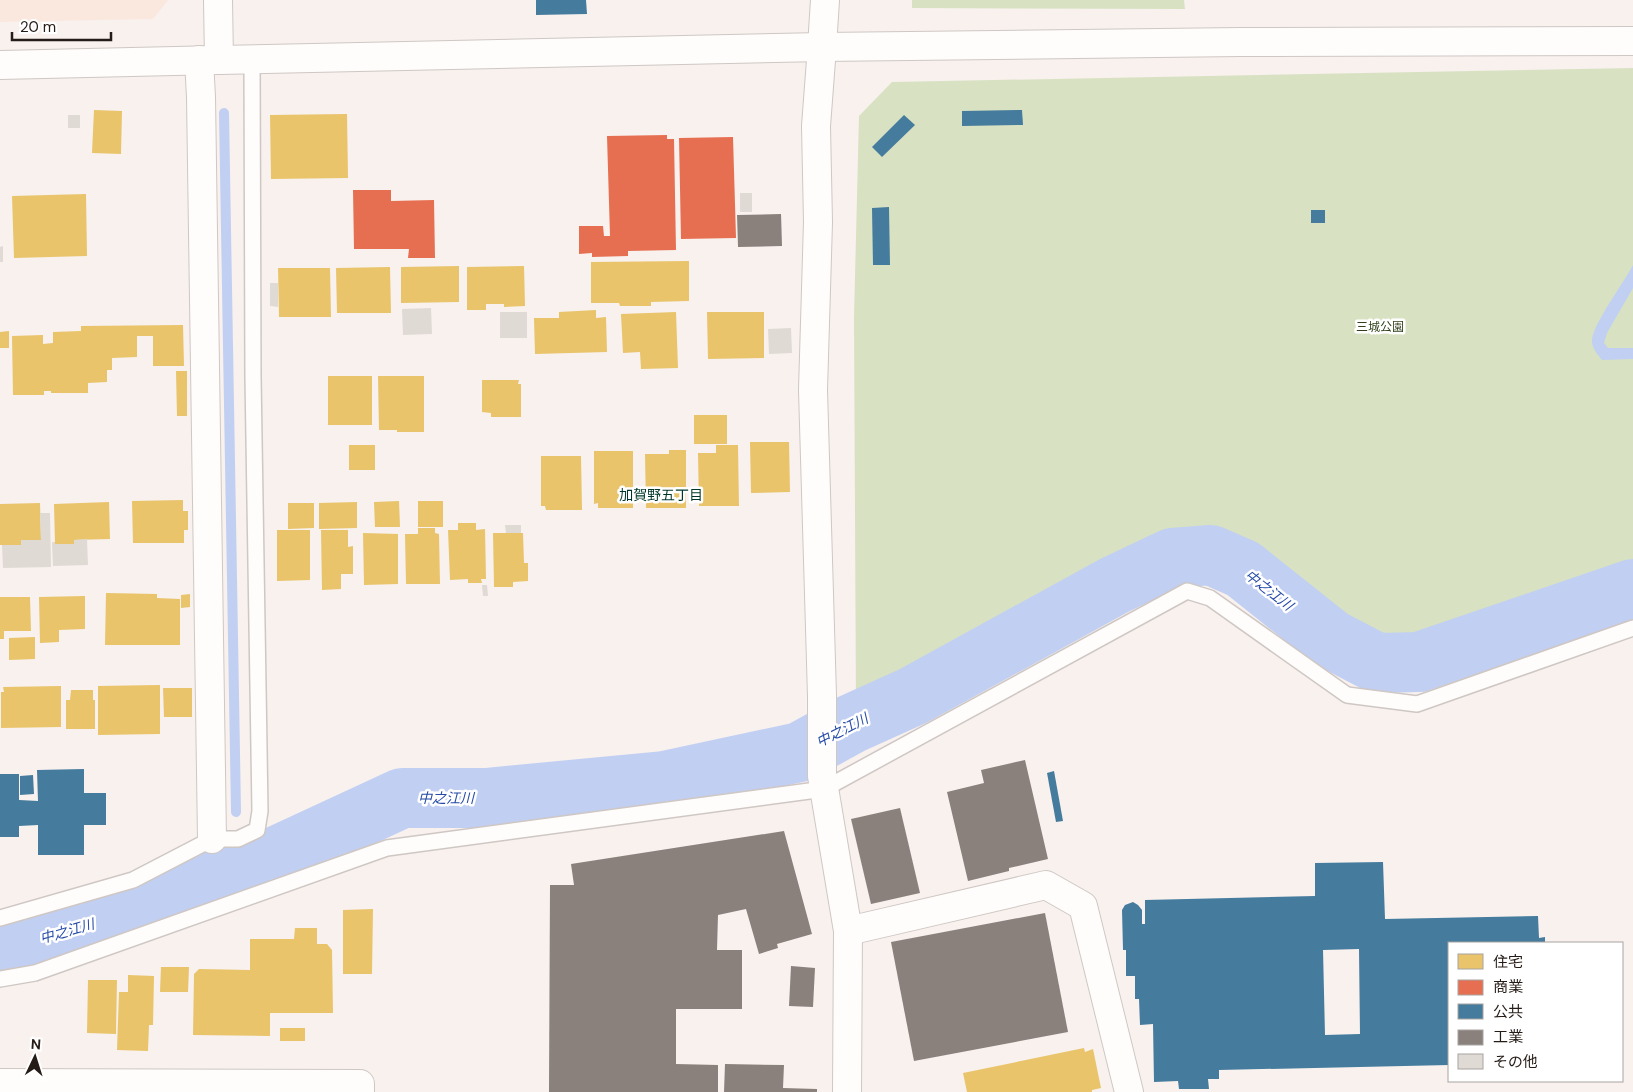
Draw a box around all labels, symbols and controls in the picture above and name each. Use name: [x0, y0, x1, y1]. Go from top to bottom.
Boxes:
scale bar: [12, 10, 111, 42]
text: 20 m: [20, 17, 56, 37]
park label: 三城公園: [1356, 319, 1404, 335]
district label: 加賀野五丁目: [619, 486, 703, 504]
water label: 中之江川: [1241, 566, 1298, 616]
water label: 中之江川: [813, 708, 873, 751]
water label: 中之江川: [418, 789, 476, 807]
water label: 中之江川: [38, 914, 98, 947]
legend: [1448, 942, 1623, 1082]
text: 住宅: [1493, 952, 1523, 972]
text: 商業: [1493, 977, 1523, 997]
text: 公共: [1493, 1002, 1523, 1022]
text: 工業: [1493, 1027, 1523, 1047]
north arrow: [10, 1032, 60, 1082]
text: N: [30, 1035, 42, 1053]
text: その他: [1493, 1052, 1538, 1072]

